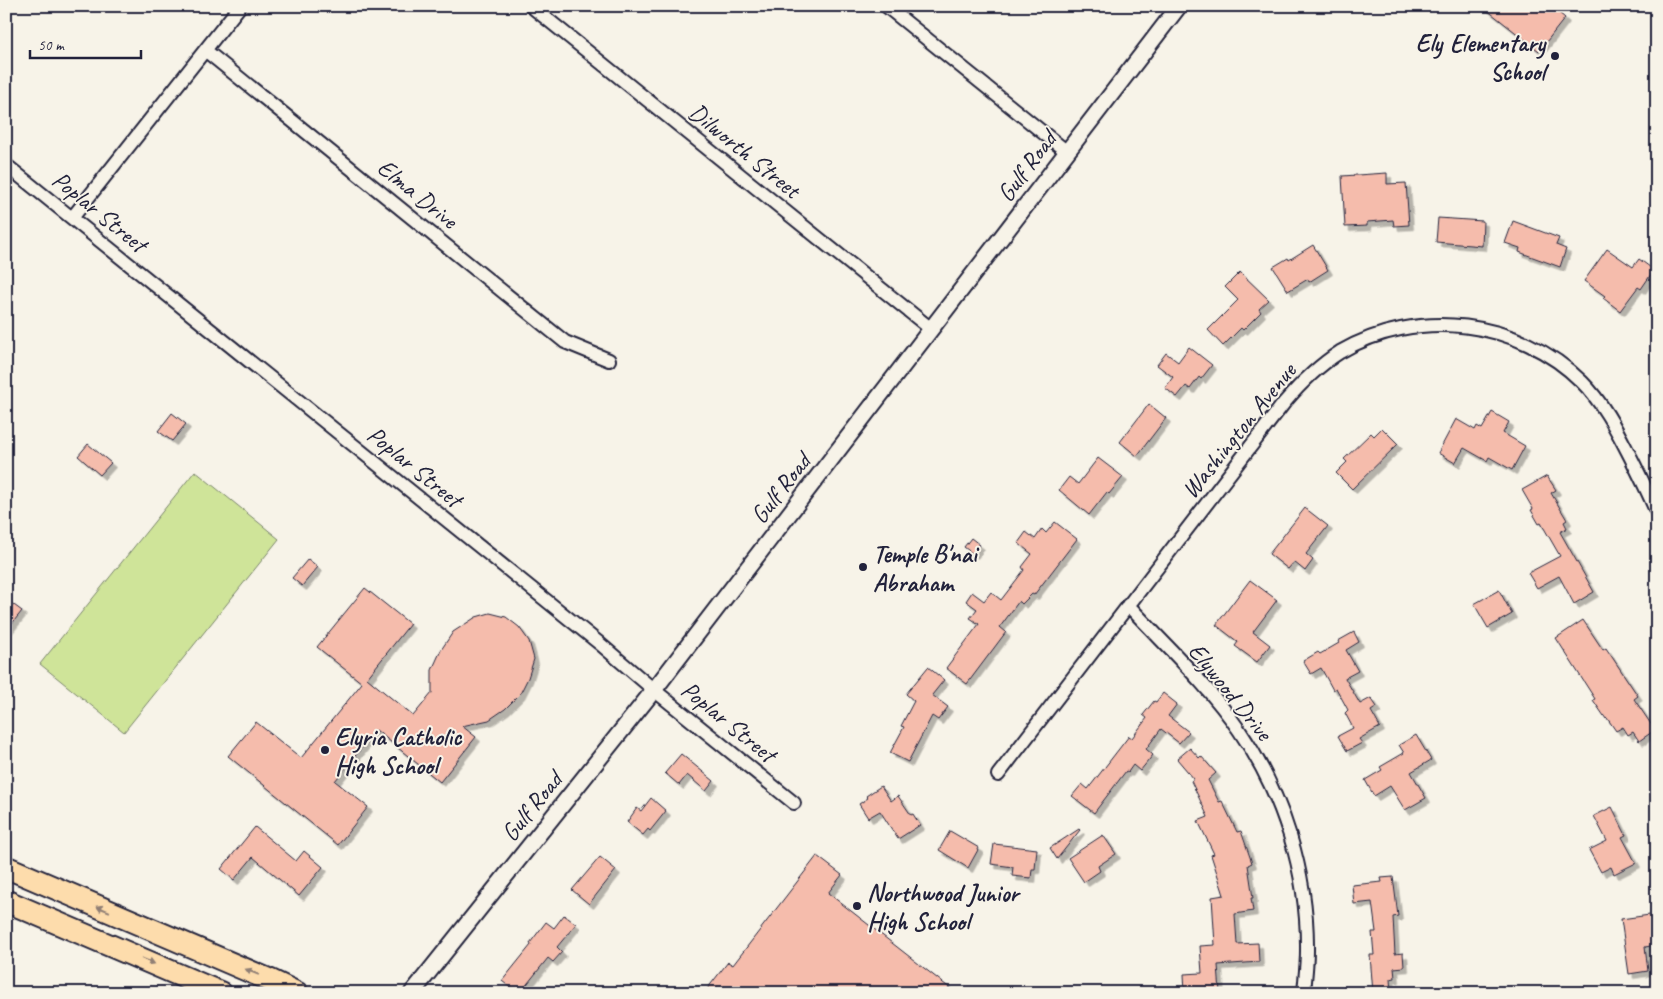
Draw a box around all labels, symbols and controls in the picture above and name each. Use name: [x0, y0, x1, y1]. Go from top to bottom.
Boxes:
place label: Ely Elementary School: [1416, 27, 1550, 88]
scale bar: [30, 28, 141, 60]
text: 50 m: [38, 36, 65, 55]
marker: Ely Elementary School: [1549, 50, 1561, 62]
street label: Dilworth Street: [682, 96, 809, 207]
street label: Gulf Road: [990, 122, 1066, 208]
street label: Elma Drive: [371, 152, 466, 237]
street label: Poplar Street: [45, 164, 156, 262]
street label: Washington Avenue: [1174, 355, 1304, 505]
street label: Poplar Street: [360, 419, 471, 517]
street label: Gulf Road: [743, 445, 820, 530]
place label: Temple B'nai Abraham: [873, 538, 980, 599]
marker: Temple B'nai Abraham: [857, 561, 869, 573]
street label: Elywood Drive: [1181, 636, 1281, 749]
street label: Poplar Street: [674, 674, 785, 772]
place label: Elyria Catholic High School: [335, 721, 463, 782]
marker: Elyria Catholic High School: [319, 744, 331, 756]
street label: Gulf Road: [494, 763, 572, 848]
place label: Northwood Junior High School: [867, 877, 1022, 938]
marker: Northwood Junior High School: [851, 900, 863, 912]
one-way arrow: [96, 904, 110, 912]
one-way arrow: [141, 957, 155, 965]
one-way arrow: [245, 968, 259, 976]

